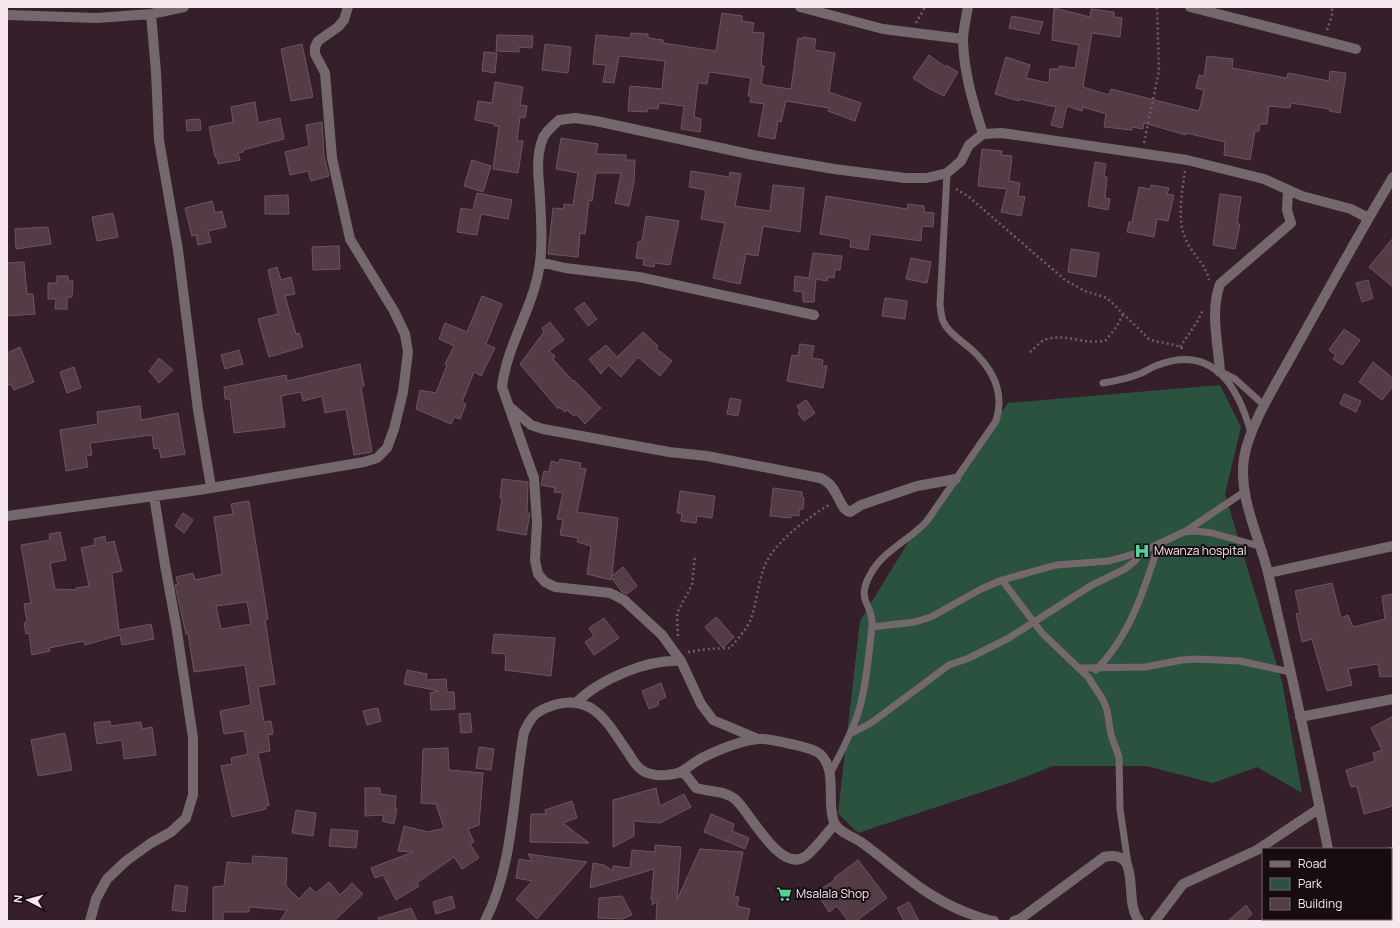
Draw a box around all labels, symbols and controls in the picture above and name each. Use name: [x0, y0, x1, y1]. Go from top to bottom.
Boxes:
hospital icon: Mwanza hospital: [1133, 542, 1151, 560]
place label: Mwanza hospital: [1154, 542, 1246, 559]
legend: [1262, 848, 1392, 920]
text: Road: [1298, 855, 1326, 872]
text: Park: [1298, 875, 1323, 892]
north arrow: [8, 880, 48, 920]
supermarket icon: Msalala Shop: [775, 885, 793, 903]
place label: Msalala Shop: [796, 885, 869, 902]
text: N: [10, 894, 25, 904]
text: Building: [1298, 895, 1342, 912]

